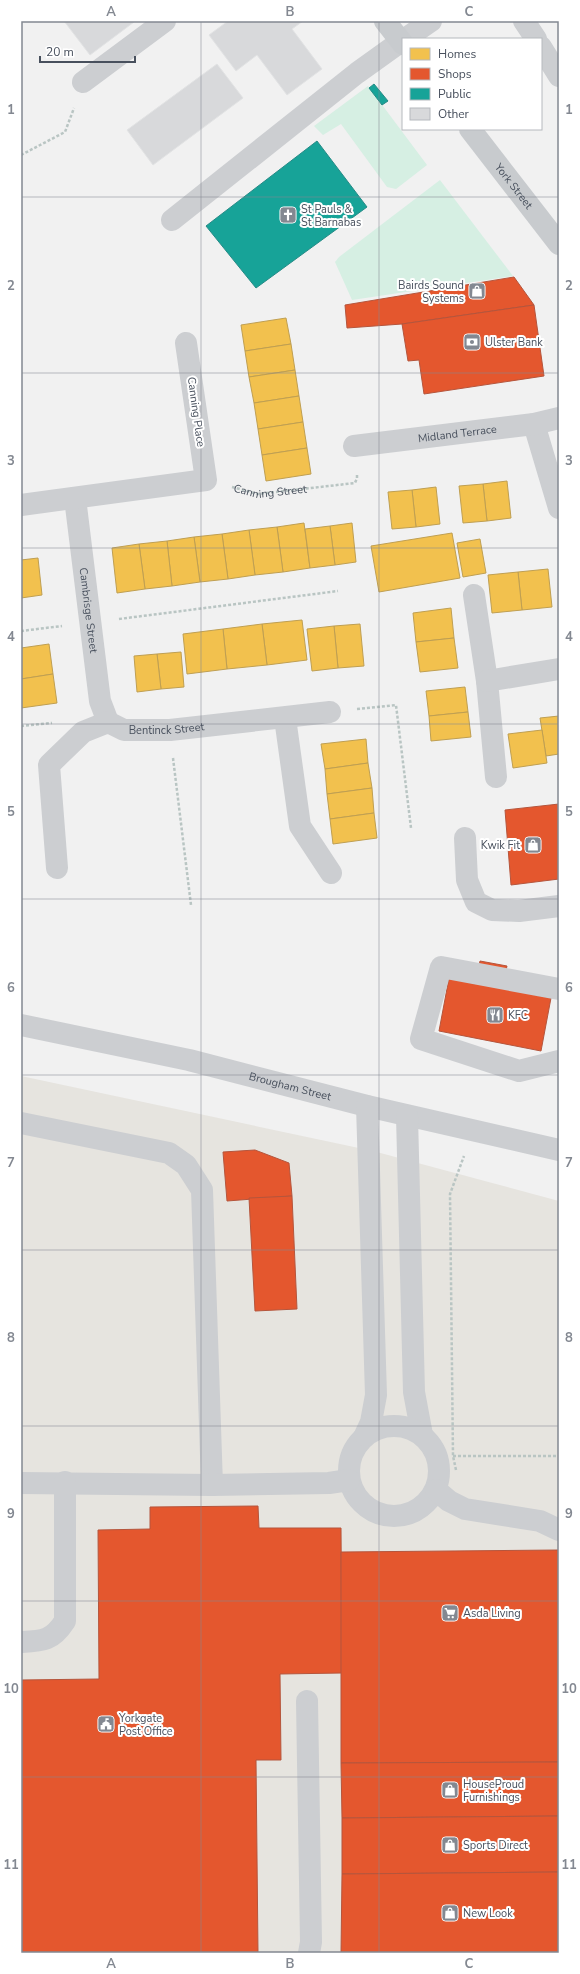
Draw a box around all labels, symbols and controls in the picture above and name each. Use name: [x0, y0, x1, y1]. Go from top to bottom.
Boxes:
text: A: [106, 3, 116, 21]
text: B: [286, 3, 295, 21]
text: C: [465, 3, 474, 21]
scale bar: [40, 38, 135, 64]
legend: [402, 38, 542, 130]
text: 20 m: [46, 44, 74, 60]
text: Homes: [438, 46, 476, 62]
text: Shops: [438, 66, 472, 82]
text: Public: [438, 86, 472, 102]
text: 1: [7, 101, 15, 119]
text: 1: [565, 101, 573, 119]
text: Other: [438, 106, 470, 122]
street label: York Street: [491, 159, 537, 212]
place label: St Pauls & St Barnabas: [301, 202, 361, 230]
church icon: St Pauls & St Barnabas: [278, 205, 298, 225]
text: 2: [7, 277, 15, 295]
text: 2: [565, 277, 573, 295]
place label: Bairds Sound Systems: [398, 278, 464, 306]
shop icon: Bairds Sound Systems: [467, 281, 487, 301]
bank icon: Ulster Bank: [462, 332, 482, 352]
place label: Ulster Bank: [485, 335, 543, 350]
street label: Canning Place: [184, 376, 208, 448]
street label: Midland Terrace: [417, 421, 498, 446]
text: 3: [7, 452, 15, 470]
text: 3: [565, 452, 573, 470]
street label: Canning Street: [232, 480, 308, 501]
street label: Cambrisge Street: [76, 567, 102, 654]
text: 4: [7, 628, 15, 646]
text: 4: [565, 628, 573, 646]
street label: Bentinck Street: [129, 719, 205, 738]
text: 5: [7, 803, 15, 821]
text: 5: [565, 803, 573, 821]
shop icon: Kwik Fit: [523, 835, 543, 855]
place label: Kwik Fit: [481, 838, 520, 853]
text: 6: [7, 979, 15, 997]
text: 6: [565, 979, 573, 997]
restaurant icon: KFC: [485, 1005, 505, 1025]
place label: KFC: [508, 1008, 528, 1023]
street label: Brougham Street: [247, 1068, 333, 1104]
text: 7: [7, 1154, 15, 1172]
text: 7: [565, 1154, 573, 1172]
text: 8: [7, 1329, 15, 1347]
text: 8: [565, 1329, 573, 1347]
text: 9: [7, 1505, 15, 1523]
text: 9: [565, 1505, 573, 1523]
supermarket icon: Asda Living: [440, 1603, 460, 1623]
place label: Asda Living: [463, 1606, 521, 1621]
text: 10: [3, 1680, 19, 1698]
text: 10: [561, 1680, 577, 1698]
place label: Yorkgate Post Office: [118, 1711, 173, 1739]
public building icon: Yorkgate Post Office: [96, 1714, 116, 1734]
place label: HouseProud Furnishings: [463, 1777, 524, 1805]
shop icon: HouseProud Furnishings: [440, 1780, 460, 1800]
shop icon: Sports Direct: [440, 1835, 460, 1855]
place label: Sports Direct: [463, 1838, 528, 1853]
text: 11: [3, 1856, 19, 1874]
text: 11: [561, 1856, 577, 1874]
shop icon: New Look: [440, 1903, 460, 1923]
place label: New Look: [463, 1906, 513, 1921]
text: A: [106, 1955, 116, 1973]
text: B: [286, 1955, 295, 1973]
text: C: [465, 1955, 474, 1973]

